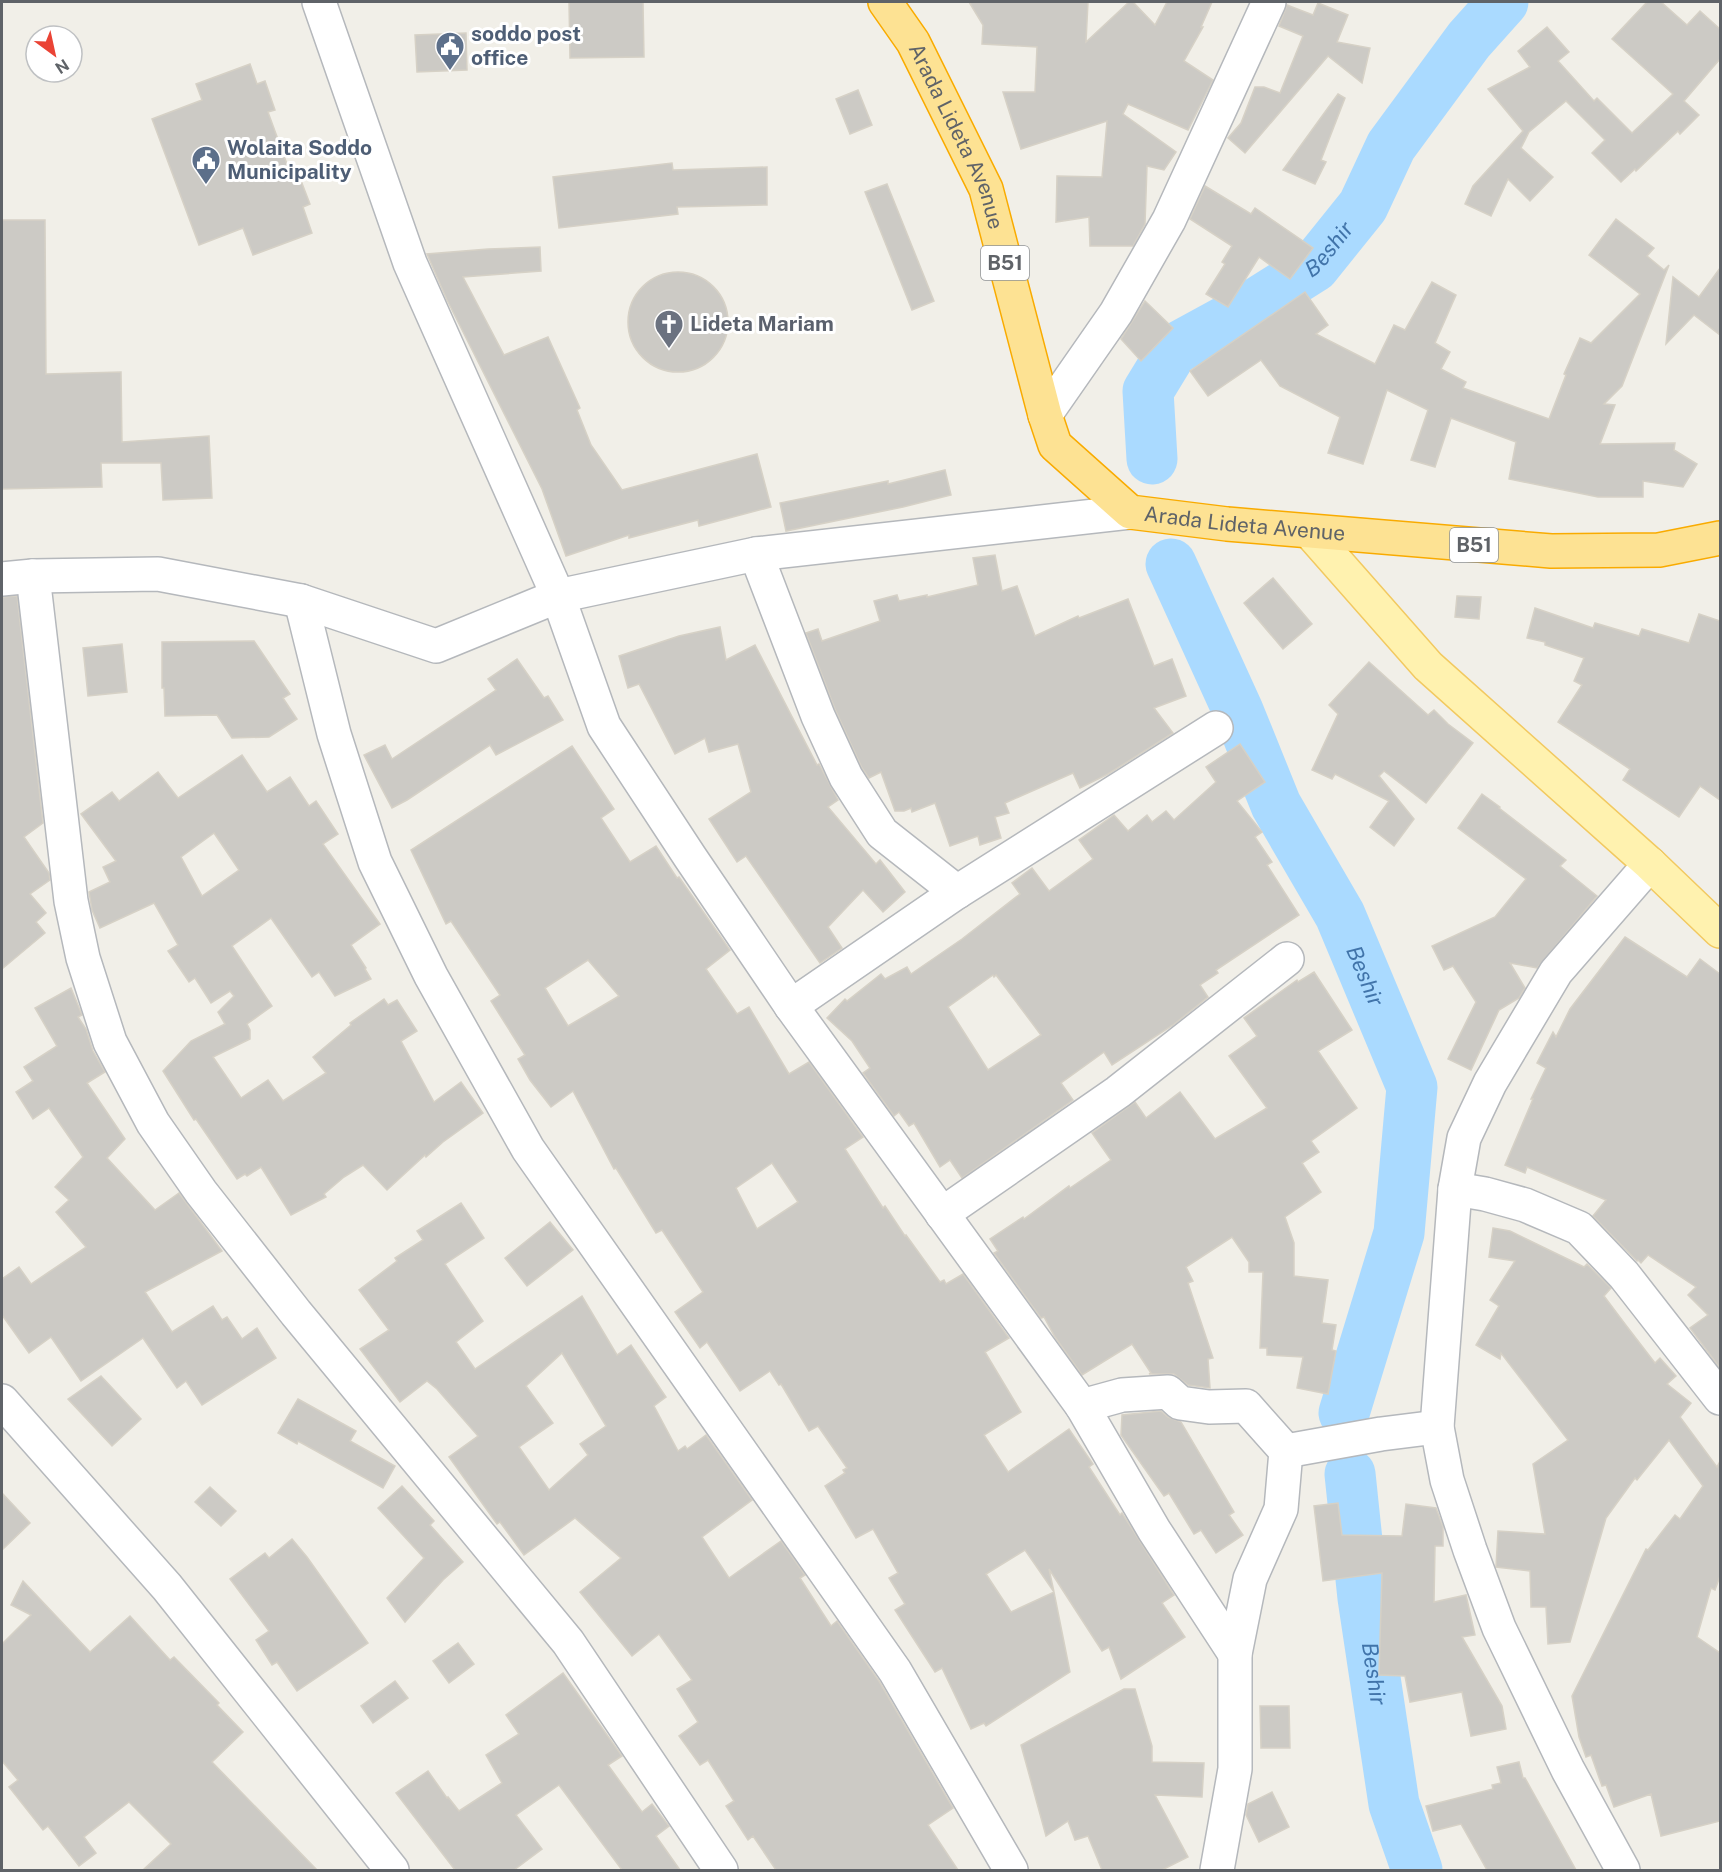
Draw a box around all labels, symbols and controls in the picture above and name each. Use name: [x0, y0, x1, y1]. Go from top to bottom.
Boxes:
place label: soddo post office: [471, 21, 581, 70]
north arrow: [24, 24, 84, 84]
public building icon: soddo post office: [434, 30, 466, 72]
street label: Arada Lideta Avenue: [904, 39, 1009, 232]
text: N: [51, 55, 72, 78]
place label: Wolaita Soddo Municipality: [227, 135, 372, 184]
public building icon: Wolaita Soddo Municipality: [190, 144, 222, 186]
water label: Beshir: [1300, 216, 1359, 282]
road number: B51: [981, 246, 1029, 280]
church icon: Lideta Mariam: [653, 308, 685, 350]
place label: Lideta Mariam: [690, 311, 834, 336]
street label: Arada Lideta Avenue: [1143, 501, 1346, 546]
road number: B51: [1450, 528, 1498, 562]
water label: Beshir: [1341, 942, 1390, 1010]
water label: Beshir: [1357, 1640, 1392, 1707]

